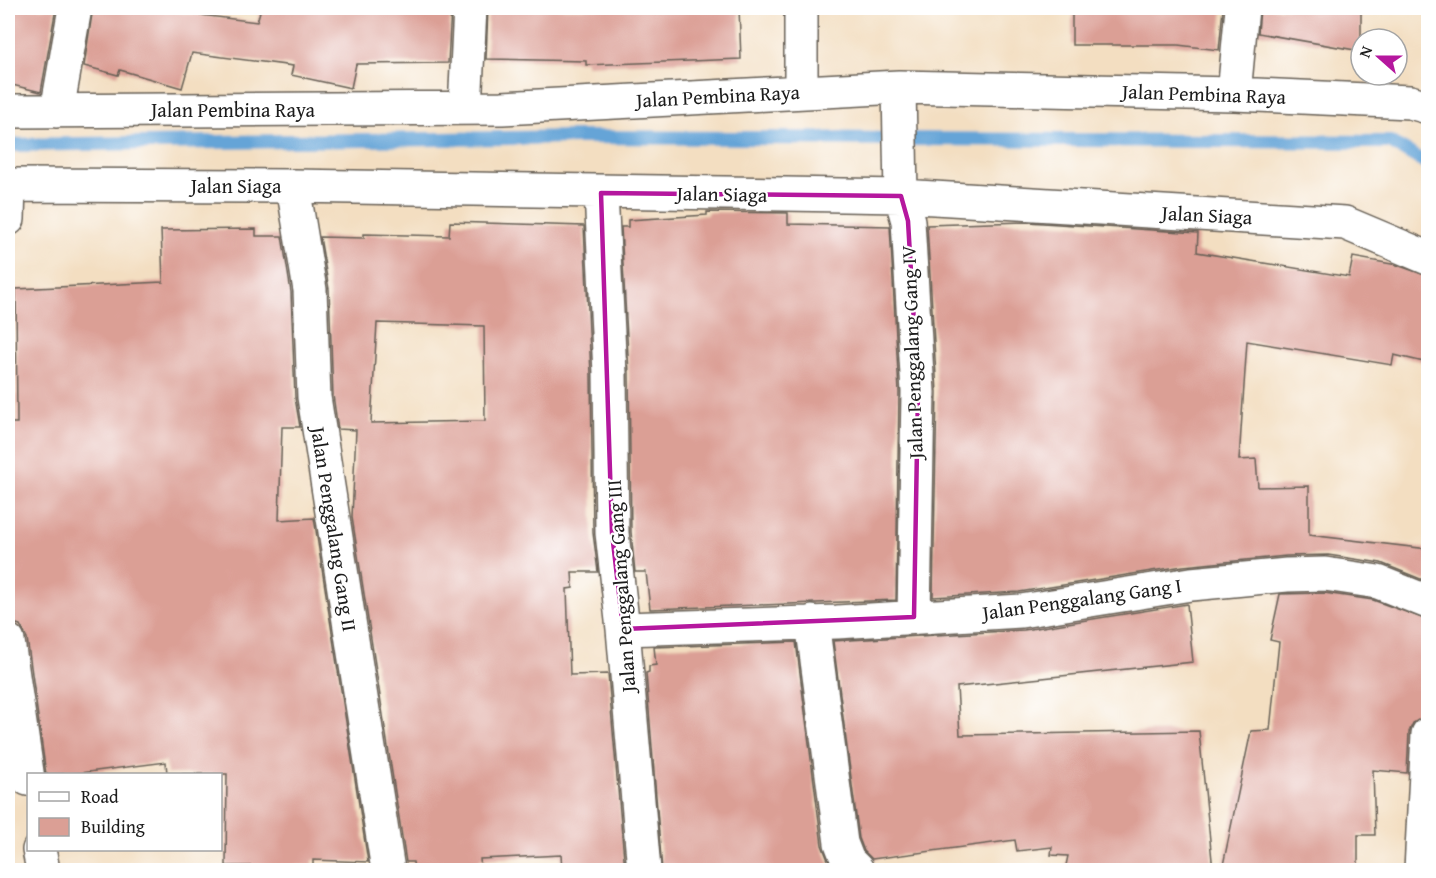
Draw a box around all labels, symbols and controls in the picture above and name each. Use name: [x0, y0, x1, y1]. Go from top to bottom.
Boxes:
north arrow: [1349, 27, 1409, 87]
text: N: [1352, 42, 1378, 61]
street label: Jalan Pembina Raya: [1119, 76, 1287, 111]
street label: Jalan Pembina Raya: [632, 77, 801, 114]
street label: Jalan Pembina Raya: [148, 95, 316, 124]
street label: Jalan Siaga: [188, 171, 282, 200]
street label: Jalan Siaga: [673, 178, 768, 209]
street label: Jalan Siaga: [1158, 197, 1254, 231]
street label: Jalan Penggalang Gang IV: [893, 245, 930, 462]
street label: Jalan Penggalang Gang II: [304, 421, 365, 633]
street label: Jalan Penggalang Gang III: [599, 479, 643, 696]
street label: Jalan Penggalang Gang I: [978, 570, 1183, 627]
legend: [27, 773, 222, 851]
text: Road: [81, 783, 119, 810]
text: Building: [81, 813, 145, 840]

